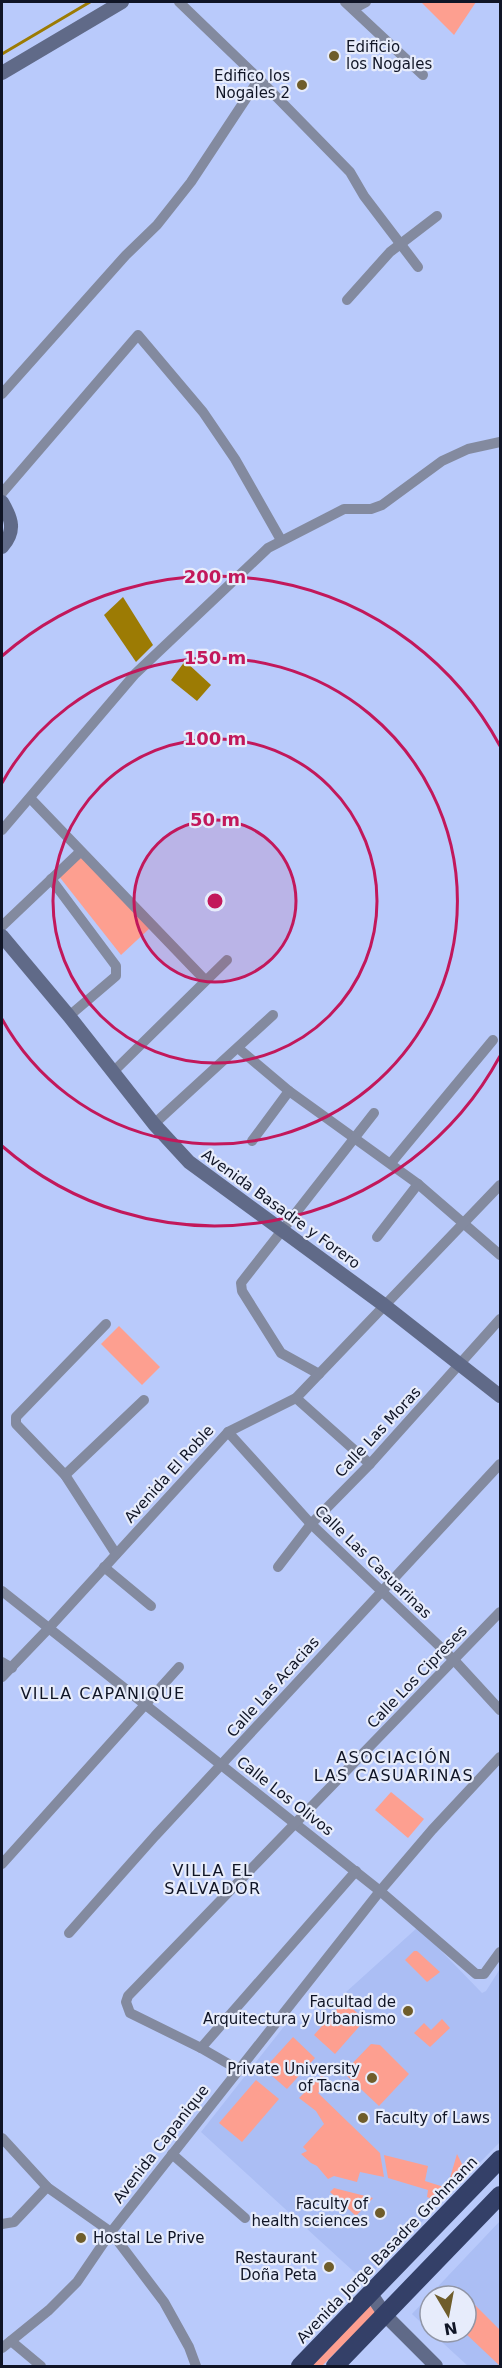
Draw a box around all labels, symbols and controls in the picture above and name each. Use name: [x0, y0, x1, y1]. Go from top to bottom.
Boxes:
place label: Edificio los Nogales: [346, 38, 432, 73]
marker: Edificio los Nogales: [327, 49, 341, 63]
place label: Edifico los Nogales 2: [214, 67, 290, 102]
marker: Edifico los Nogales 2: [295, 78, 309, 92]
text: 200 m: [184, 566, 246, 587]
text: 150 m: [184, 647, 246, 668]
text: 100 m: [184, 728, 246, 749]
text: 50 m: [190, 809, 240, 830]
centre of rings: [205, 891, 225, 911]
street label: Avenida Basadre y Forero: [198, 1145, 364, 1273]
street label: Calle Las Moras: [331, 1383, 425, 1481]
street label: Avenida El Roble: [121, 1422, 217, 1526]
street label: Calle Las Casuarinas: [311, 1502, 435, 1622]
street label: Calle Los Cipreses: [363, 1622, 471, 1732]
street label: Calle Las Acacias: [223, 1633, 323, 1741]
district label: VILLA CAPANIQUE: [20, 1684, 186, 1703]
district label: ASOCIACIÓN LAS CASUARINAS: [314, 1748, 474, 1785]
street label: Calle Los Olivos: [233, 1753, 337, 1839]
district label: VILLA EL SALVADOR: [164, 1861, 262, 1898]
place label: Facultad de Arquitectura y Urbanismo: [203, 1993, 396, 2028]
marker: Facultad de Arquitectura y Urbanismo: [401, 2004, 415, 2018]
place label: Private University of Tacna: [227, 2060, 360, 2095]
marker: Private University of Tacna: [365, 2071, 379, 2085]
street label: Avenida Capanique: [109, 2081, 213, 2207]
place label: Faculty of Laws: [375, 2109, 490, 2127]
marker: Faculty of Laws: [356, 2111, 370, 2125]
street label: Avenida Jorge Basadre Grohmann: [293, 2153, 481, 2347]
place label: Faculty of health sciences: [251, 2195, 369, 2230]
marker: Faculty of health sciences: [373, 2206, 387, 2220]
place label: Hostal Le Prive: [93, 2229, 205, 2247]
marker: Hostal Le Prive: [74, 2231, 88, 2245]
place label: Restaurant Doña Peta: [235, 2249, 317, 2284]
marker: Restaurant Doña Peta: [322, 2260, 336, 2274]
north arrow: [418, 2284, 478, 2344]
text: N: [442, 2318, 459, 2339]

